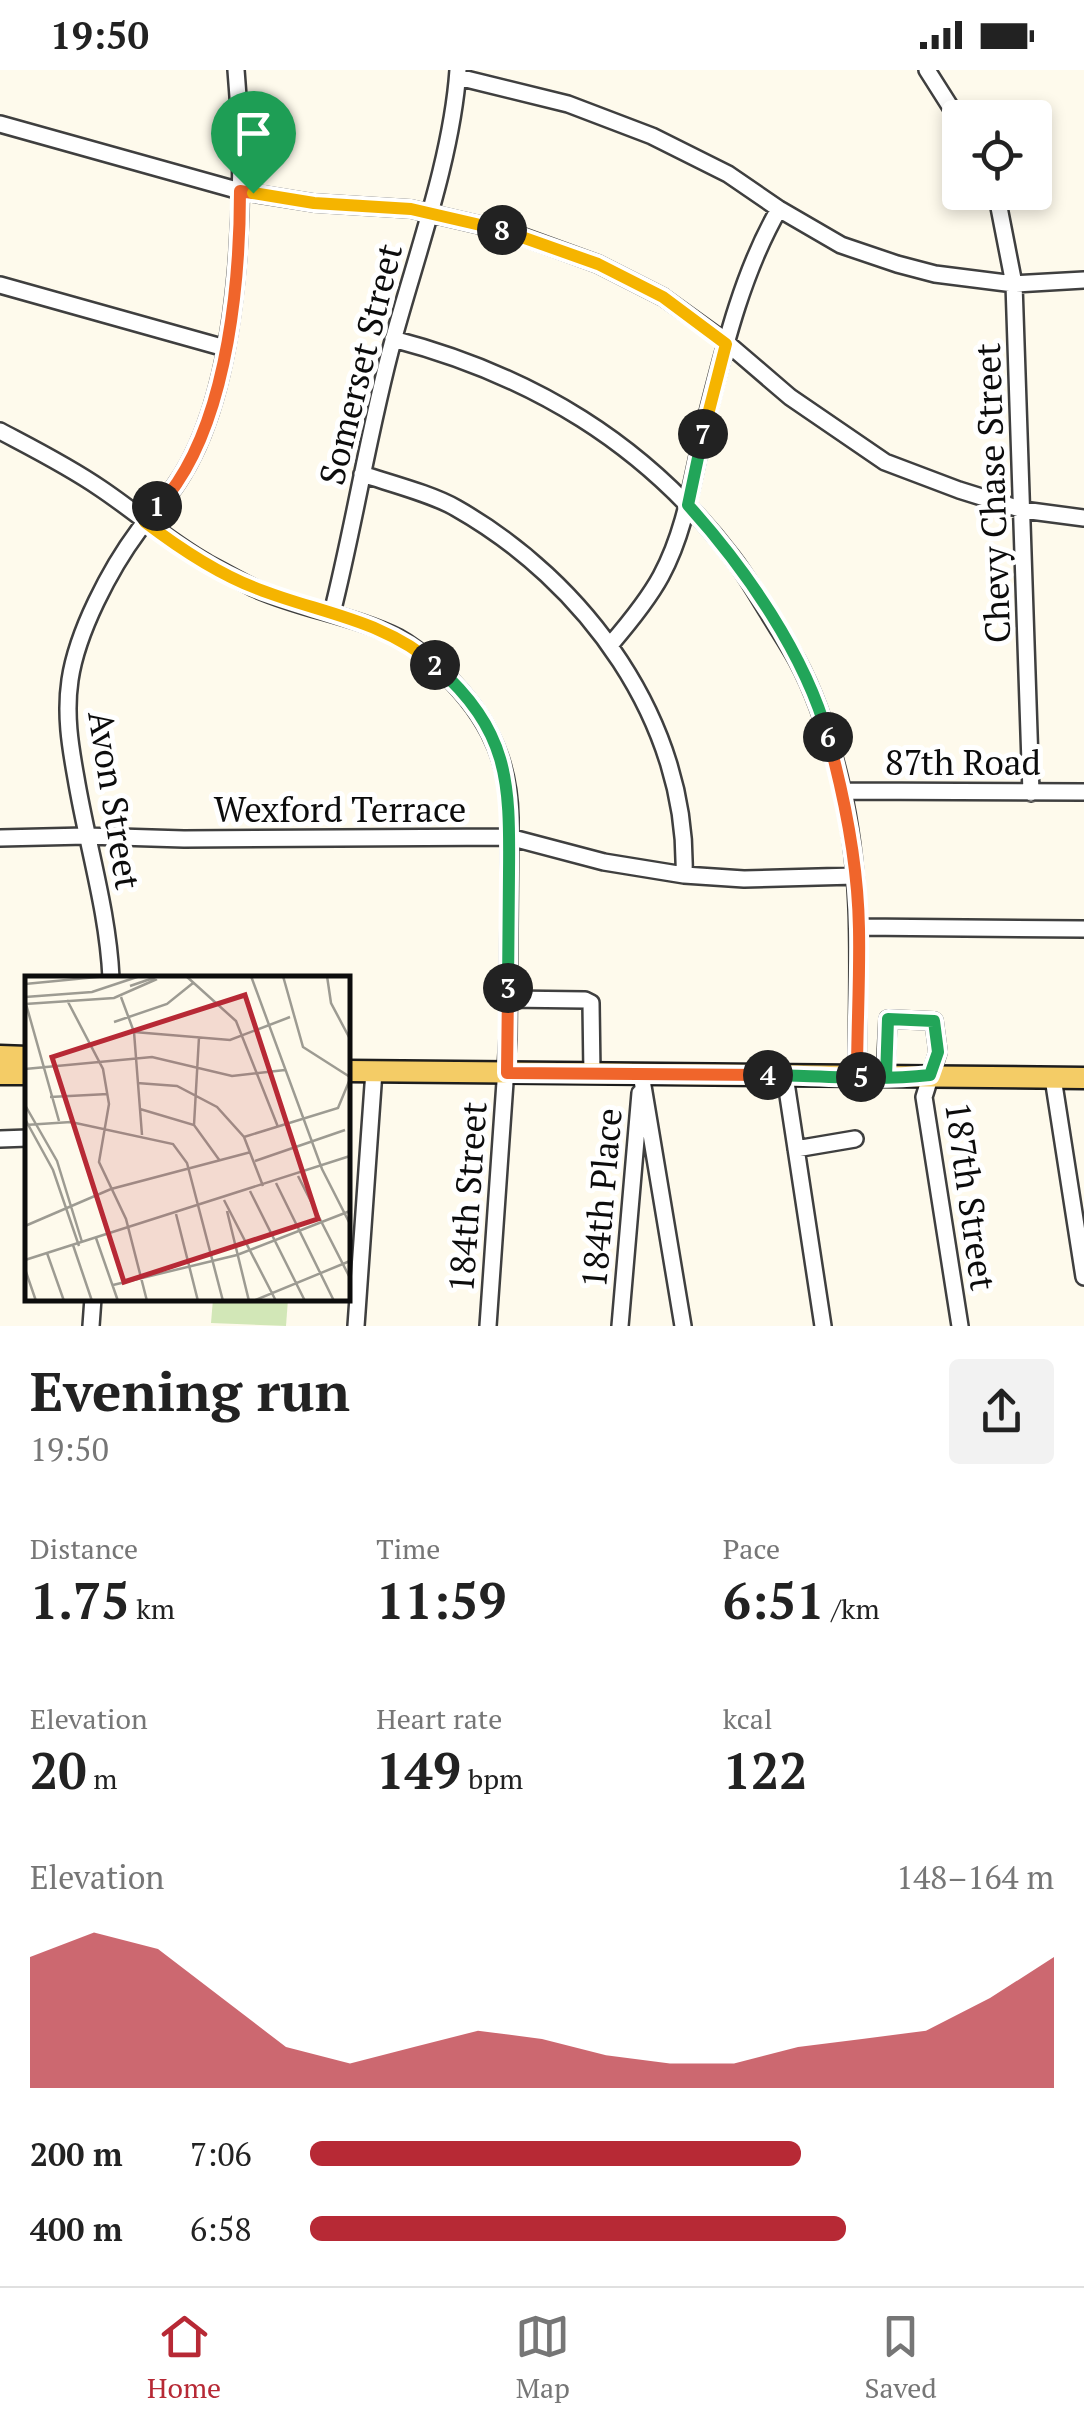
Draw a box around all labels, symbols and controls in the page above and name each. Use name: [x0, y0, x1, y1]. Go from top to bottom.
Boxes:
text: 19:50: [50, 10, 149, 60]
pin: [211, 91, 296, 194]
map controls: [942, 100, 1052, 210]
button: locate: [942, 100, 1052, 210]
icon: arrive: [226, 106, 281, 161]
pin: 8: [477, 205, 527, 255]
text: 8: [494, 211, 510, 248]
street label: Somerset Street: [308, 239, 412, 489]
street label: Chevy Chase Street: [964, 342, 1020, 644]
pin: 7: [678, 409, 728, 459]
text: 7: [695, 415, 711, 452]
pin: 1: [132, 481, 182, 531]
text: 1: [149, 487, 165, 524]
pin: 2: [410, 640, 460, 690]
text: 2: [427, 646, 443, 683]
street label: Avon Street: [78, 707, 152, 893]
pin: 6: [803, 712, 853, 762]
text: 6: [820, 718, 836, 755]
street label: 87th Road: [885, 739, 1041, 785]
street label: Wexford Terrace: [214, 786, 466, 832]
pin: 3: [483, 963, 533, 1013]
text: 3: [500, 969, 516, 1006]
inset map: [25, 976, 350, 1301]
pin: 4: [743, 1050, 793, 1100]
pin: 5: [836, 1052, 886, 1102]
text: 4: [760, 1056, 776, 1093]
text: 5: [853, 1058, 869, 1095]
street label: 187th Street: [935, 1099, 1007, 1293]
street label: 184th Street: [437, 1100, 497, 1294]
street label: 184th Place: [570, 1106, 632, 1290]
text: Evening run: [30, 1354, 350, 1427]
button: share: [949, 1359, 1054, 1464]
text: 19:50: [30, 1428, 109, 1470]
text: Distance: [30, 1530, 138, 1567]
text: Time: [376, 1530, 440, 1567]
text: Pace: [723, 1530, 780, 1567]
text: 1.75: [30, 1567, 130, 1633]
text: 11:59: [376, 1567, 506, 1633]
text: 6:51: [723, 1567, 825, 1633]
text: km: [130, 1590, 175, 1627]
text: /km: [825, 1590, 880, 1627]
text: Elevation: [30, 1700, 148, 1737]
text: Heart rate: [376, 1700, 502, 1737]
text: kcal: [723, 1700, 772, 1737]
text: 20: [30, 1737, 87, 1803]
text: 149: [376, 1737, 461, 1803]
text: 122: [723, 1737, 807, 1803]
text: m: [87, 1760, 117, 1797]
text: bpm: [461, 1760, 523, 1797]
text: Elevation: [30, 1856, 164, 1898]
text: 148–164 m: [896, 1856, 1054, 1898]
text: 200 m: [30, 2133, 122, 2175]
text: 7:06: [190, 2133, 252, 2175]
text: 400 m: [30, 2208, 122, 2250]
text: 6:58: [190, 2208, 252, 2250]
tab: Home: [147, 2309, 221, 2406]
tab: Map: [515, 2309, 570, 2406]
tab: Saved: [864, 2309, 937, 2406]

